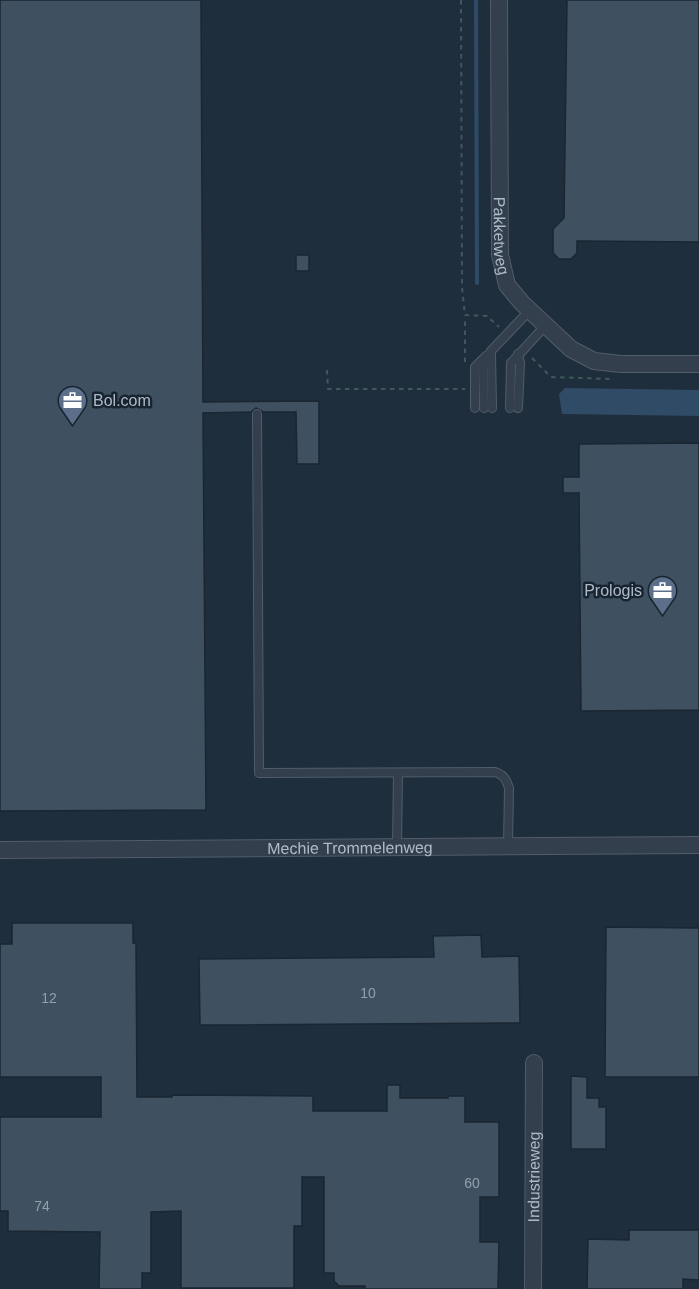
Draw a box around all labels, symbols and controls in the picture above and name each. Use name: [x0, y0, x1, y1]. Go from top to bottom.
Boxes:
street label: Pakketweg: [491, 197, 513, 277]
office icon: Bol.com: [56, 384, 88, 426]
place label: Bol.com: [93, 392, 151, 409]
office icon: Prologis: [647, 574, 679, 616]
place label: Prologis: [584, 582, 642, 599]
street label: Mechie Trommelenweg: [267, 838, 433, 857]
house number: 10: [360, 985, 376, 1001]
house number: 12: [41, 990, 57, 1006]
street label: Industrieweg: [525, 1132, 542, 1222]
house number: 60: [464, 1175, 480, 1191]
house number: 74: [34, 1198, 50, 1214]

